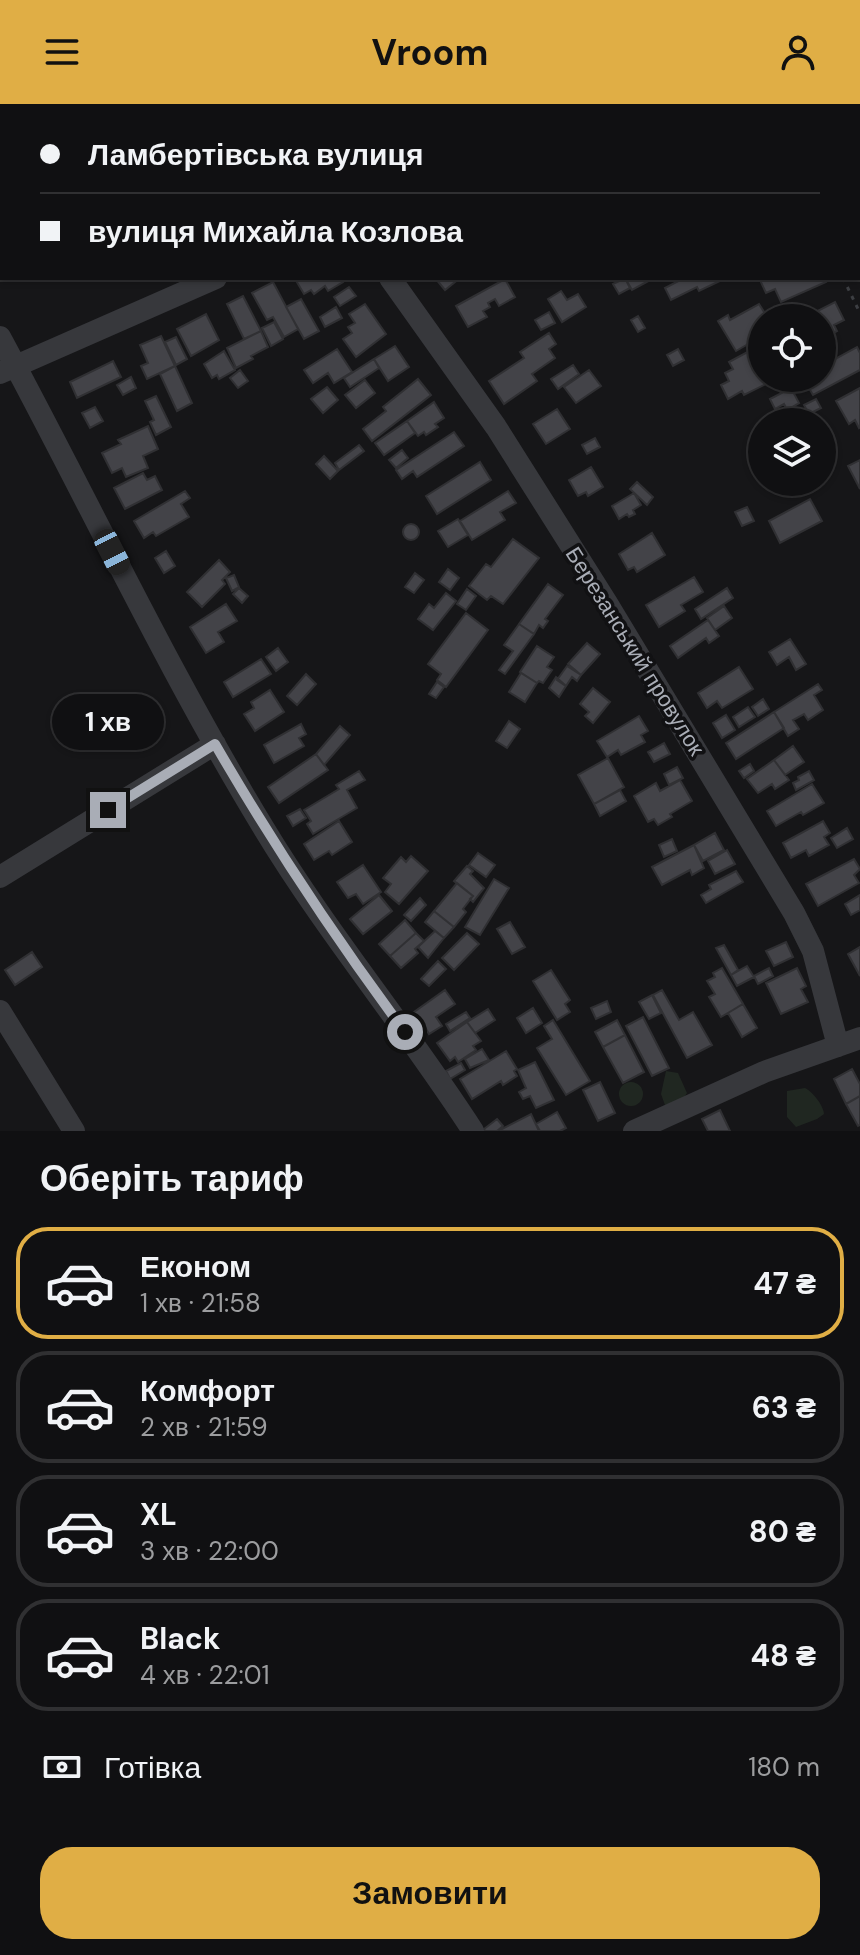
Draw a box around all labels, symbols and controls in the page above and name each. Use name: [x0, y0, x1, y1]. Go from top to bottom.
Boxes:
text: Vroom: [372, 29, 488, 76]
icon: menu: [40, 30, 84, 74]
icon: person: [776, 30, 820, 74]
text: Ламбертівська вулиця: [88, 135, 423, 174]
text: вулиця Михайла Козлова: [88, 212, 463, 251]
map controls: [748, 304, 836, 496]
button: locate: [748, 304, 836, 392]
button: layers: [748, 408, 836, 496]
car: [90, 525, 134, 579]
street label: Березанський провулок: [559, 541, 711, 761]
callout: 1 хв: [52, 694, 164, 750]
text: 1 хв: [85, 705, 131, 739]
route end: [90, 792, 126, 828]
route start: [387, 1014, 423, 1050]
text: Оберіть тариф: [40, 1155, 304, 1202]
icon: car: [44, 1247, 116, 1319]
text: Економ: [140, 1247, 251, 1286]
text: 47 ₴: [753, 1264, 816, 1303]
text: 1 хв · 21:58: [140, 1286, 261, 1320]
icon: car: [44, 1371, 116, 1443]
text: Комфорт: [140, 1371, 275, 1410]
text: 63 ₴: [752, 1388, 816, 1427]
text: 2 хв · 21:59: [140, 1410, 267, 1444]
icon: car: [44, 1495, 116, 1567]
text: XL: [140, 1495, 177, 1534]
text: 80 ₴: [749, 1512, 816, 1551]
text: 3 хв · 22:00: [140, 1534, 279, 1568]
icon: car: [44, 1619, 116, 1691]
text: Black: [140, 1619, 220, 1658]
text: 48 ₴: [750, 1636, 816, 1675]
text: 4 хв · 22:01: [140, 1658, 270, 1692]
icon: cash: [40, 1745, 84, 1789]
text: Готівка: [104, 1748, 201, 1787]
text: 180 m: [748, 1750, 820, 1784]
button: Замовити: [40, 1847, 820, 1939]

